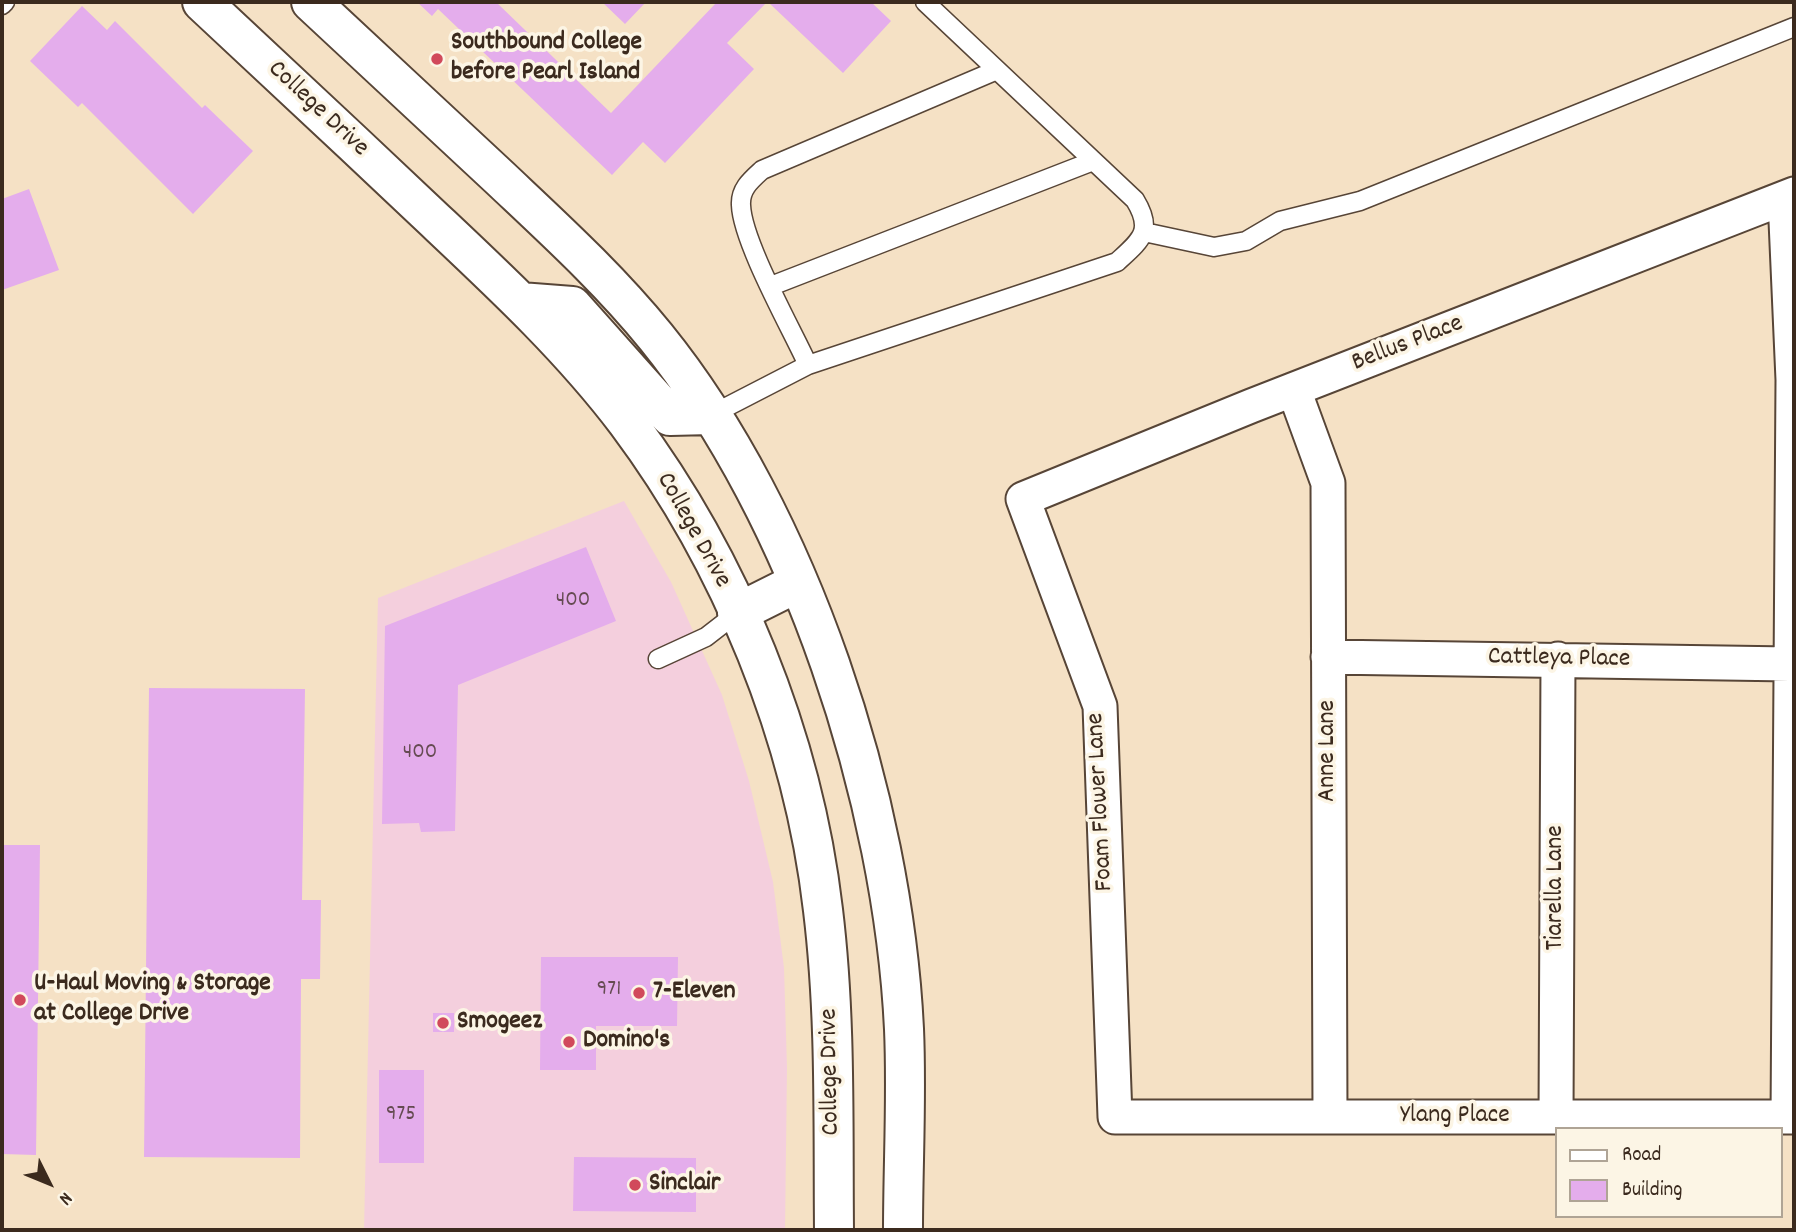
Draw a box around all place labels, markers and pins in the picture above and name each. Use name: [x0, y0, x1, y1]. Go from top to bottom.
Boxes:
place label: Southbound College before Pearl Island: [451, 28, 642, 90]
marker: Southbound College before Pearl Island: [429, 51, 445, 67]
place label: U-Haul Moving & Storage at College Drive: [34, 969, 271, 1030]
place label: 7-Eleven: [653, 977, 736, 1009]
marker: 7-Eleven: [631, 985, 647, 1001]
marker: U-Haul Moving & Storage at College Drive: [12, 992, 28, 1008]
place label: Smogeez: [457, 1007, 542, 1039]
marker: Smogeez: [435, 1015, 451, 1031]
place label: Domino's: [583, 1026, 670, 1058]
marker: Domino's: [561, 1034, 577, 1050]
place label: Sinclair: [649, 1169, 720, 1201]
marker: Sinclair: [627, 1177, 643, 1193]

